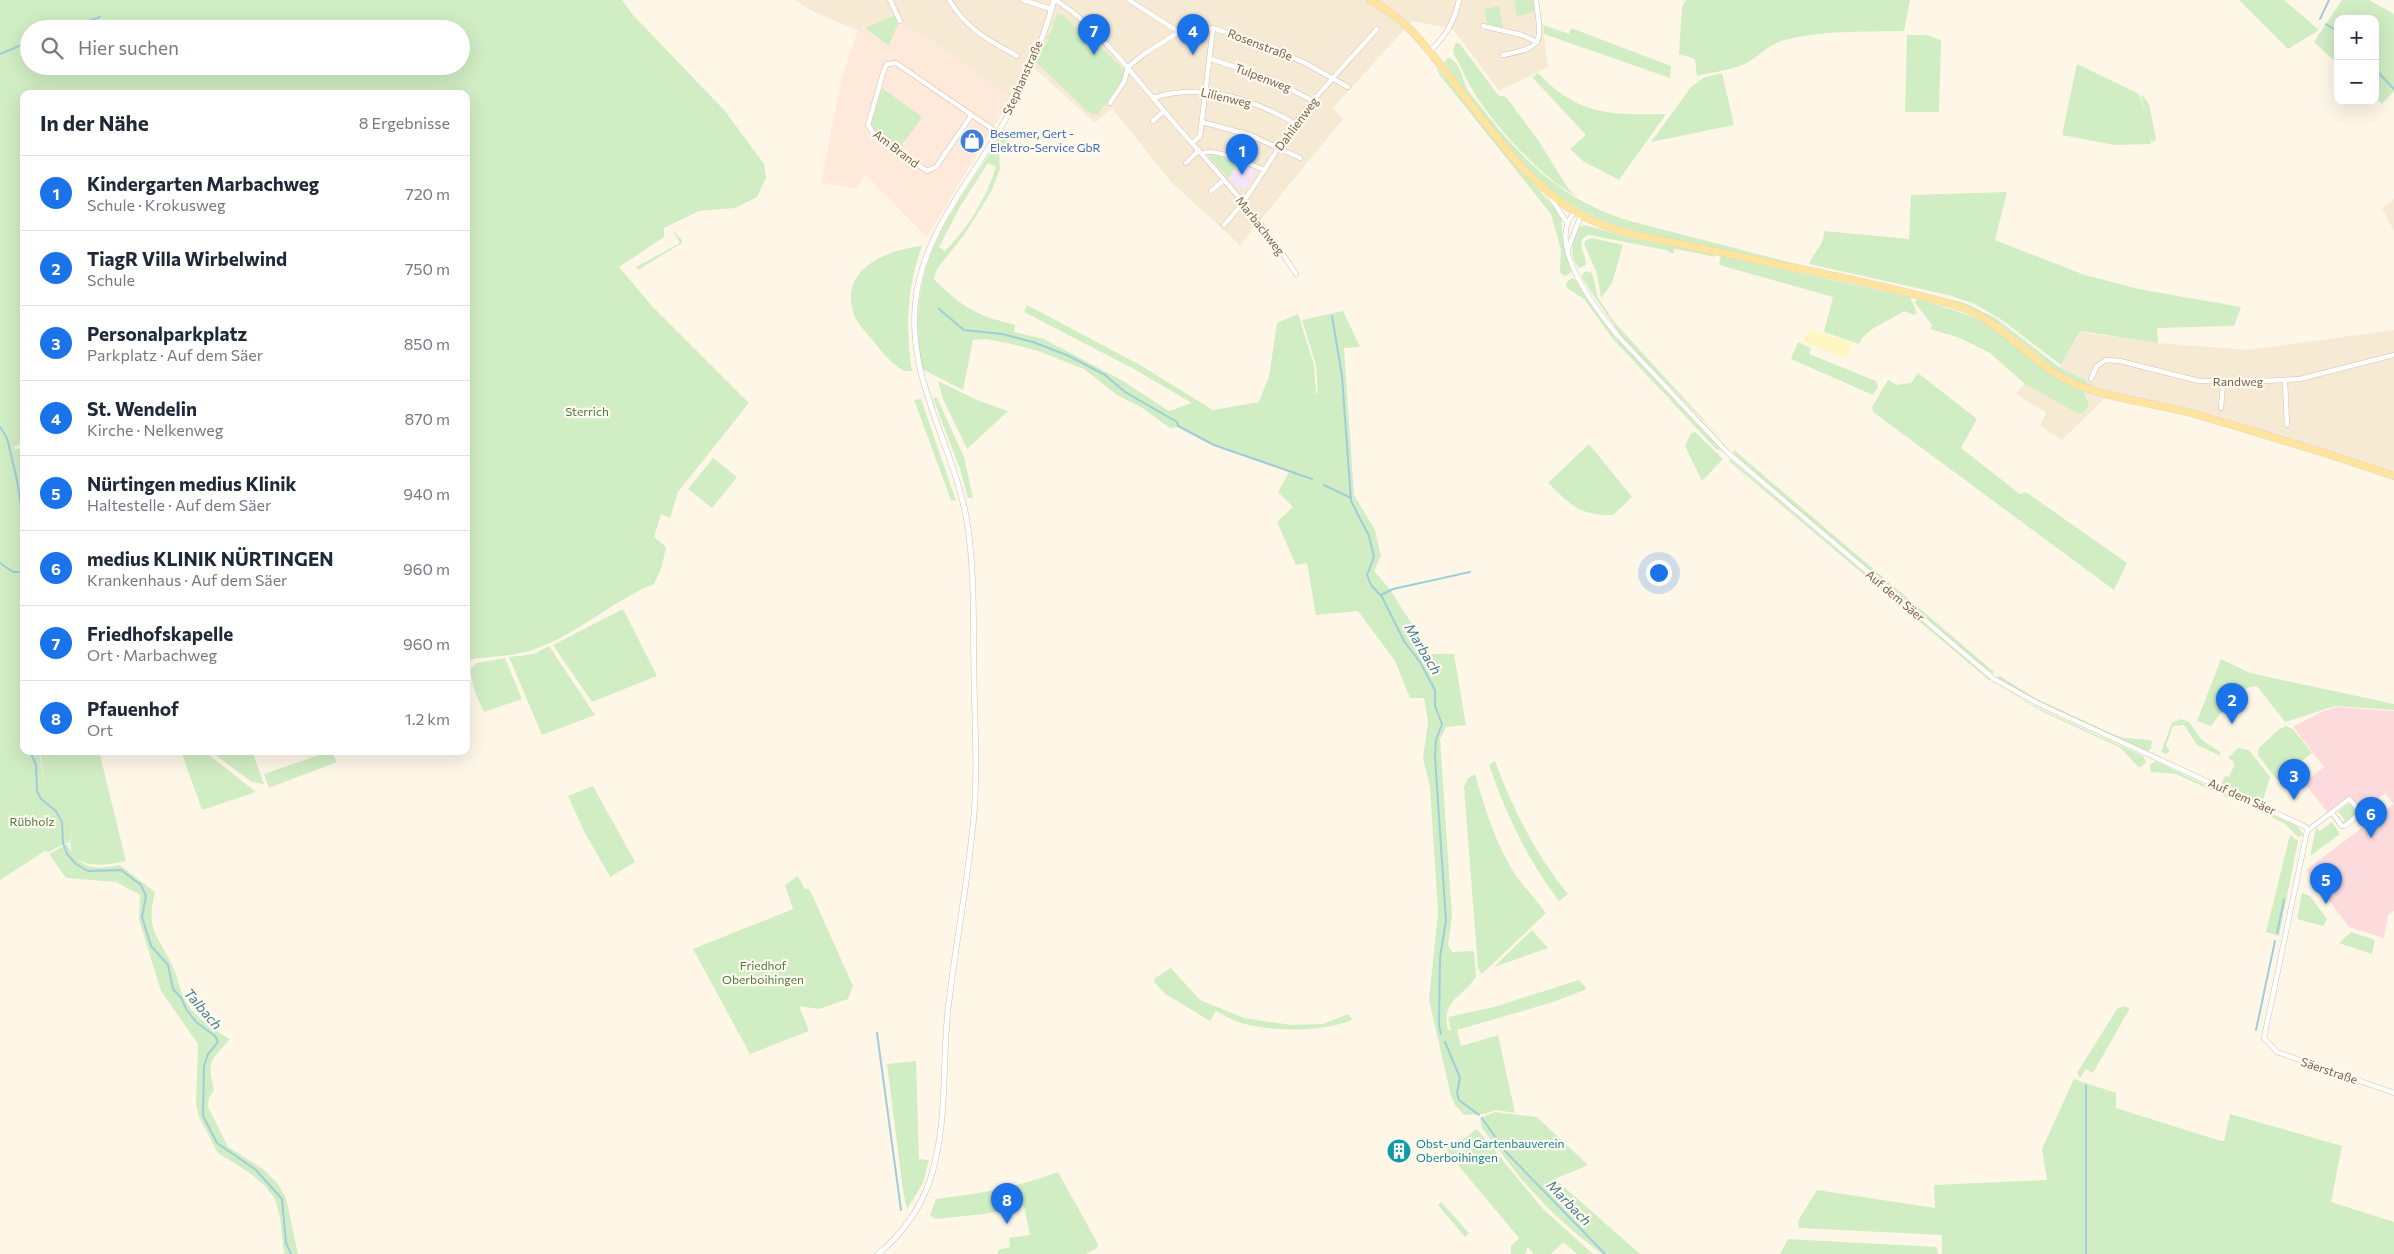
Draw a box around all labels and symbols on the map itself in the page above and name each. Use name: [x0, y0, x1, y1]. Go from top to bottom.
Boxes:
pin: 7: [1078, 14, 1110, 55]
pin: 4: [1177, 14, 1209, 55]
street label: Rosenstraße: [1226, 25, 1295, 63]
street label: Stephanstraße: [999, 38, 1045, 117]
street label: Tulpenweg: [1233, 60, 1294, 94]
street label: Lilienweg: [1200, 84, 1253, 110]
street label: Dahlienweg: [1272, 93, 1321, 153]
street label: Am Brand: [871, 126, 922, 170]
place label: Besemer, Gert - Elektro-Service GbR: [990, 126, 1101, 154]
shop icon: Besemer, Gert - Elektro-Service GbR: [959, 128, 985, 154]
pin: 1: [1226, 134, 1258, 175]
street label: Marbachweg: [1234, 193, 1288, 258]
street label: Randweg: [2213, 374, 2264, 388]
park label: Sterrich: [565, 404, 609, 418]
your location: [1646, 560, 1672, 586]
street label: Auf dem Säer: [1863, 567, 1928, 624]
water label: Marbach: [1402, 620, 1445, 677]
pin: 2: [2216, 683, 2248, 724]
pin: 3: [2278, 759, 2310, 800]
street label: Auf dem Säer: [2207, 775, 2278, 817]
pin: 6: [2355, 797, 2387, 838]
park label: Rübholz: [10, 814, 54, 828]
pin: 5: [2310, 863, 2342, 904]
park label: Friedhof Oberboihingen: [722, 958, 804, 986]
water label: Talbach: [181, 985, 226, 1033]
street label: Säerstraße: [2299, 1054, 2360, 1086]
place label: Obst- und Gartenbauverein Oberboihingen: [1416, 1136, 1564, 1164]
building icon: Obst- und Gartenbauverein Oberboihingen: [1386, 1138, 1412, 1164]
water label: Marbach: [1544, 1176, 1595, 1229]
pin: 8: [991, 1183, 1023, 1224]

